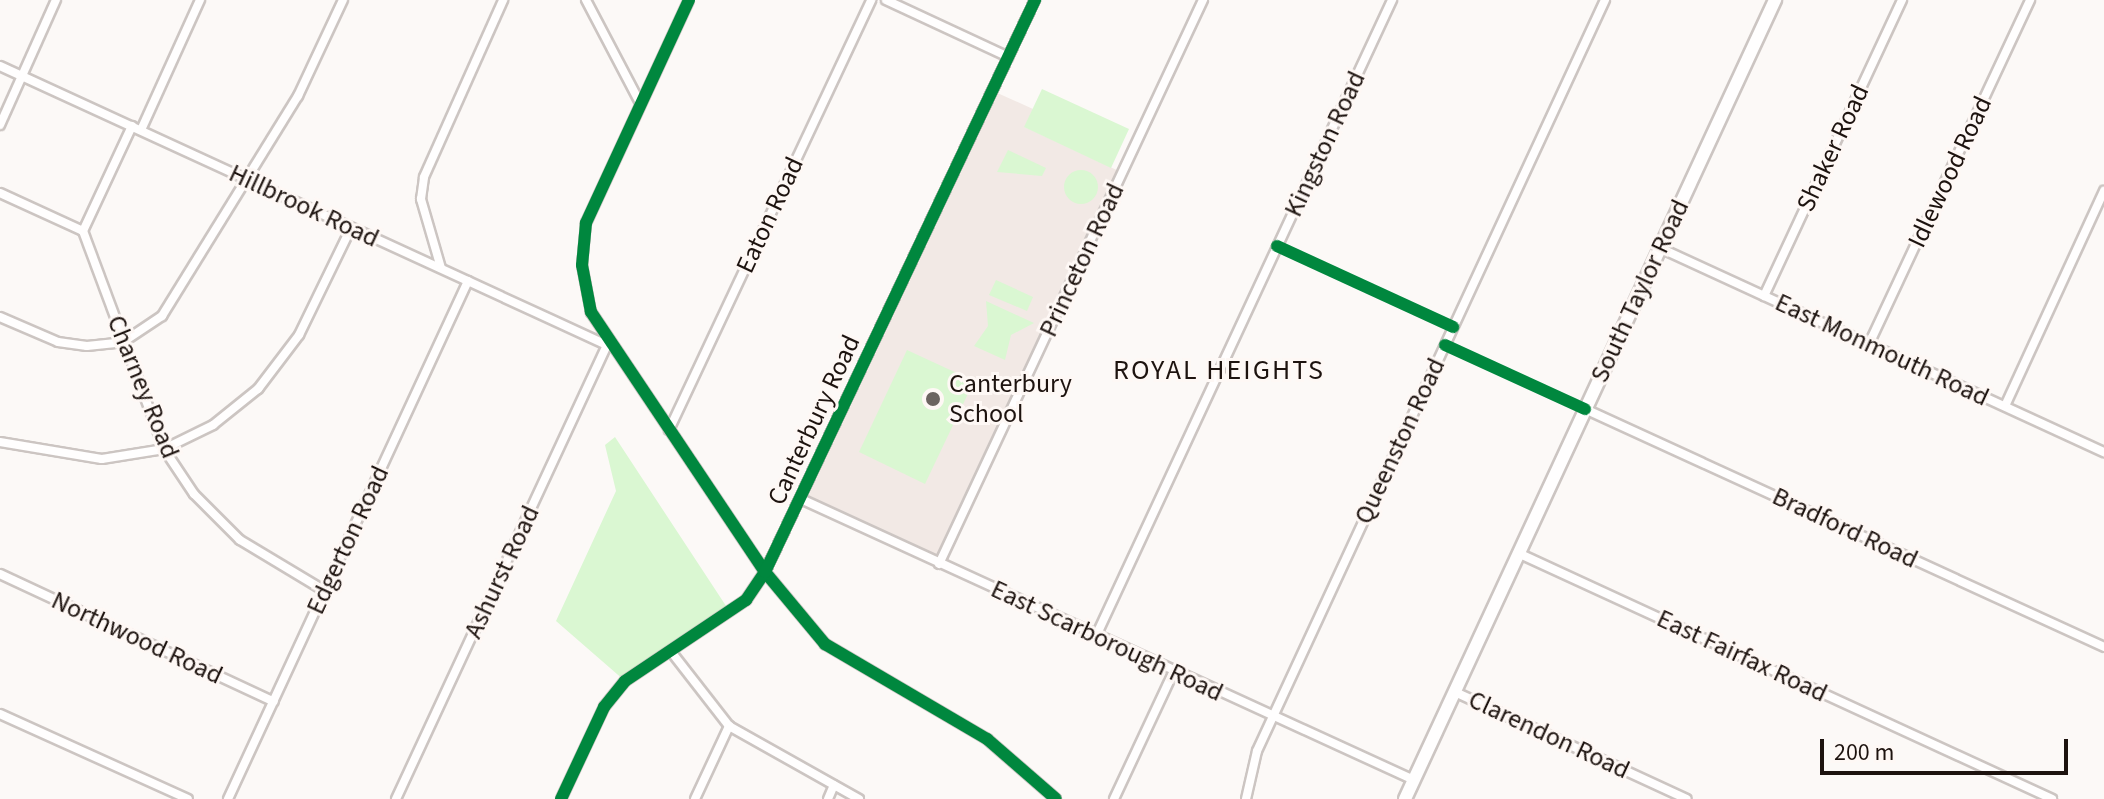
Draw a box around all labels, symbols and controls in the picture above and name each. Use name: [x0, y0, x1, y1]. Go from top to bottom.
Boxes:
street label: Kingston Road: [1278, 66, 1372, 222]
street label: Shaker Road: [1790, 80, 1876, 216]
street label: Idlewood Road: [1901, 91, 1999, 253]
street label: Eaton Road: [730, 152, 810, 278]
street label: Hillbrook Road: [224, 158, 384, 254]
street label: Princeton Road: [1033, 178, 1131, 342]
street label: South Taylor Road: [1584, 195, 1696, 387]
street label: East Monmouth Road: [1770, 287, 1994, 413]
street label: Charney Road: [100, 311, 186, 463]
street label: Canterbury Road: [761, 330, 867, 510]
district label: ROYAL HEIGHTS: [1113, 353, 1325, 387]
street label: Queenston Road: [1348, 353, 1452, 529]
place label: Canterbury School: [949, 368, 1072, 430]
marker: Canterbury School: [924, 390, 942, 408]
street label: Edgerton Road: [300, 461, 396, 619]
street label: Bradford Road: [1767, 481, 1923, 575]
street label: Ashurst Road: [458, 501, 546, 643]
street label: East Scarborough Road: [986, 574, 1228, 708]
street label: Northwood Road: [47, 585, 227, 691]
street label: East Fairfax Road: [1652, 603, 1832, 709]
street label: Clarendon Road: [1463, 684, 1635, 786]
scale bar: [1824, 723, 2072, 773]
text: 200 m: [1834, 735, 1894, 770]

